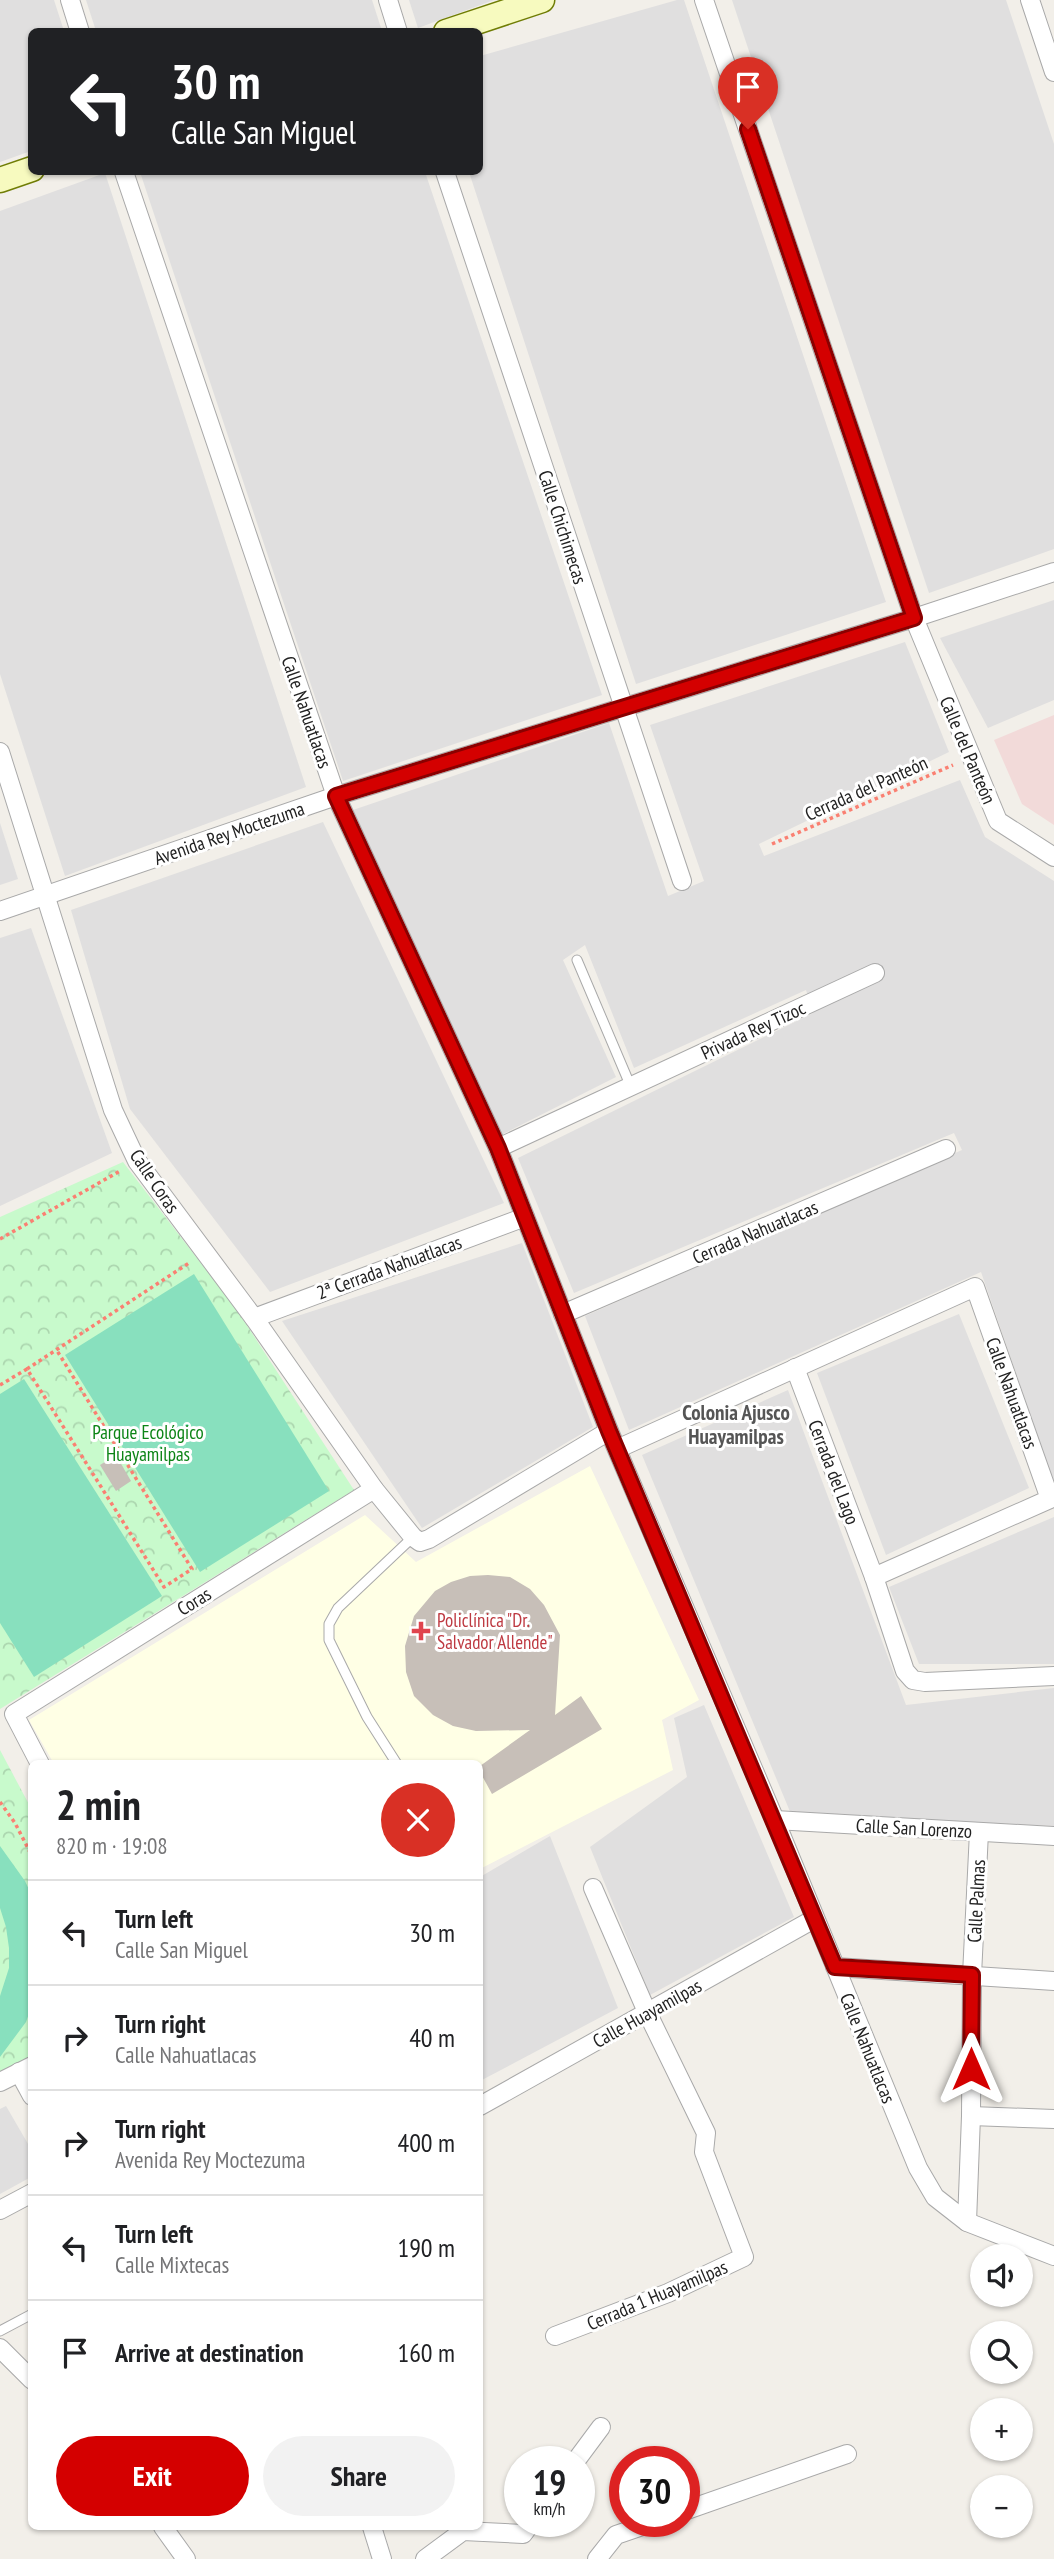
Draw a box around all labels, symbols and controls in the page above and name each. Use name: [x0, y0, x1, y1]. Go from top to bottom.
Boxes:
text: 30 m: [171, 49, 260, 113]
icon: left: [56, 56, 147, 147]
pin: [718, 57, 778, 129]
icon: arrive: [729, 68, 767, 106]
text: Calle San Miguel: [171, 111, 356, 153]
street label: Calle Chichimecas: [533, 467, 593, 587]
street label: Calle Nahuatlacas: [277, 653, 337, 771]
street label: Calle del Panteón: [935, 693, 1001, 807]
street label: Cerrada del Panteón: [801, 750, 931, 826]
street label: Avenida Rey Moctezuma: [151, 796, 307, 870]
street label: Privada Rey Tizoc: [697, 995, 809, 1065]
street label: Calle Coras: [125, 1144, 185, 1218]
street label: Cerrada Nahuatlacas: [689, 1195, 821, 1269]
street label: 2ª Cerrada Nahuatlacas: [313, 1230, 465, 1304]
street label: Calle Nahuatlacas: [981, 1334, 1043, 1452]
district label: Colonia Ajusco Huayamilpas: [682, 1399, 790, 1450]
street label: Cerrada del Lago: [803, 1416, 865, 1528]
park label: Parque Ecológico Huayamilpas: [92, 1420, 204, 1466]
street label: Coras: [173, 1581, 215, 1621]
place label: Policlínica "Dr. Salvador Allende": [437, 1608, 553, 1654]
marker: Policlínica "Dr. Salvador Allende": [411, 1621, 431, 1641]
text: 2 min: [56, 1777, 141, 1832]
button: close: [381, 1783, 455, 1857]
street label: Calle San Lorenzo: [855, 1813, 973, 1843]
text: 820 m · 19:08: [56, 1831, 168, 1860]
street label: Calle Palmas: [962, 1859, 990, 1943]
text: Turn left: [115, 1902, 193, 1935]
icon: left: [56, 1914, 94, 1952]
text: 30 m: [409, 1916, 455, 1949]
text: Calle San Miguel: [115, 1935, 248, 1964]
street label: Calle Huayamilpas: [588, 1973, 706, 2053]
street label: Calle Nahuatlacas: [835, 1989, 901, 2107]
text: Turn right: [115, 2007, 206, 2040]
icon: right: [56, 2019, 94, 2057]
text: 40 m: [409, 2021, 455, 2054]
position arrow: [934, 2032, 1008, 2106]
text: Calle Nahuatlacas: [115, 2040, 256, 2069]
text: Turn right: [115, 2112, 206, 2145]
icon: right: [56, 2124, 94, 2162]
text: 400 m: [397, 2126, 455, 2159]
text: Avenida Rey Moctezuma: [115, 2145, 306, 2174]
text: Turn left: [115, 2217, 193, 2250]
icon: left: [56, 2229, 94, 2267]
text: 190 m: [397, 2231, 455, 2264]
map controls: [970, 2244, 1033, 2538]
button: sound: [970, 2244, 1033, 2307]
text: Calle Mixtecas: [115, 2250, 229, 2279]
street label: Cerrada 1 Huayamilpas: [583, 2255, 731, 2335]
button: search: [970, 2321, 1033, 2384]
icon: arrive: [56, 2334, 94, 2372]
text: Arrive at destination: [115, 2336, 304, 2369]
text: 160 m: [397, 2336, 455, 2369]
button: +: [970, 2398, 1033, 2461]
button: Exit: [56, 2436, 249, 2516]
button: Share: [263, 2436, 455, 2516]
speed limit sign: 30: [609, 2446, 700, 2537]
text: 19: [533, 2459, 566, 2505]
button: −: [970, 2475, 1033, 2538]
text: km/h: [534, 2497, 565, 2520]

